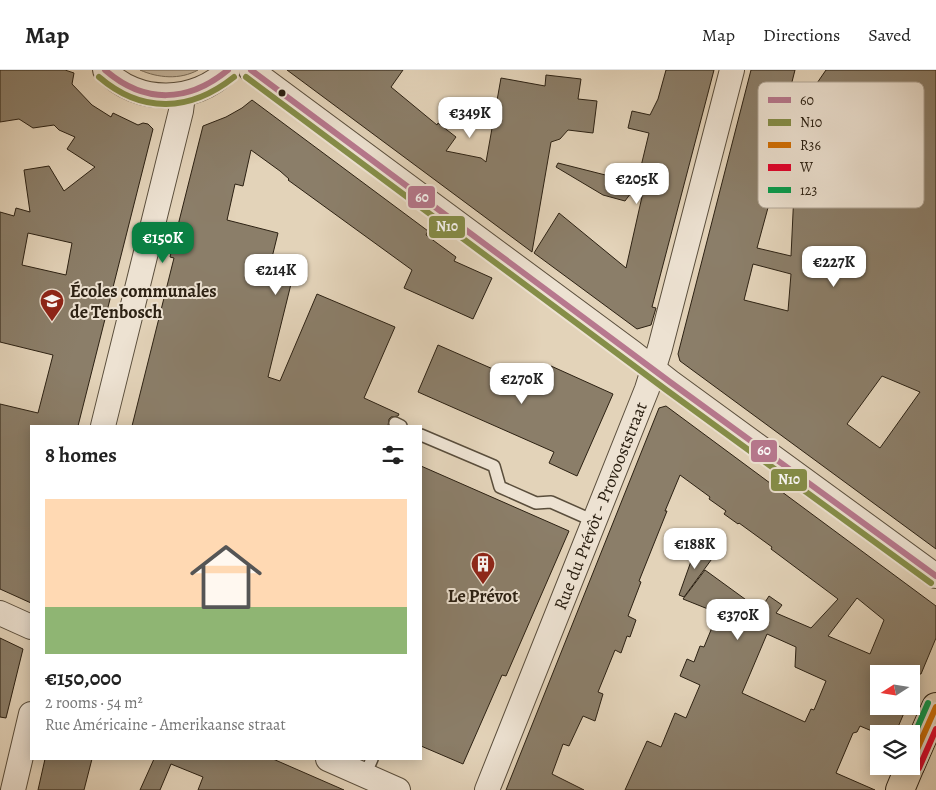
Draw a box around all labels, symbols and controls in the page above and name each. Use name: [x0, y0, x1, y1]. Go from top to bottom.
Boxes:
text: Map: [25, 19, 69, 51]
text: Map: [702, 23, 735, 47]
text: Directions: [763, 23, 840, 47]
text: Saved: [868, 23, 911, 47]
legend: [758, 82, 924, 208]
unlabelled marker: [277, 88, 287, 98]
text: 60: [800, 91, 814, 110]
pin: €349K: [435, 97, 505, 139]
text: €349K: [449, 102, 491, 124]
text: N10: [800, 113, 822, 132]
text: R36: [800, 136, 821, 155]
text: W: [799, 158, 814, 177]
pin: €205K: [602, 162, 672, 205]
text: €205K: [616, 168, 658, 190]
text: 123: [800, 181, 817, 200]
line badge: 60: [407, 185, 436, 209]
text: 60: [415, 188, 429, 207]
line badge: N10: [428, 215, 466, 239]
text: N10: [436, 217, 458, 236]
pin: €150K: [128, 222, 198, 264]
text: €150K: [143, 227, 183, 249]
pin: €227K: [799, 246, 869, 288]
text: €227K: [813, 251, 855, 273]
pin: €214K: [241, 254, 311, 296]
text: €214K: [256, 259, 296, 281]
place label: Écoles communales de Tenbosch: [70, 279, 217, 324]
school or university icon: Écoles communales de Tenbosch: [39, 288, 65, 322]
pin: €270K: [487, 362, 557, 405]
text: €270K: [501, 368, 543, 390]
street label: Rue du Prévôt - Provooststraat: [548, 398, 653, 613]
line badge: 60: [750, 439, 778, 463]
text: 8 homes: [45, 441, 117, 469]
icon: filters: [379, 441, 407, 469]
text: 60: [757, 441, 771, 460]
line badge: N10: [770, 468, 808, 492]
text: N10: [778, 470, 800, 489]
pin: €188K: [660, 528, 730, 570]
icon: home: [181, 532, 271, 622]
text: €188K: [675, 533, 715, 555]
building icon: Le Prévot: [470, 551, 496, 585]
place label: Le Prévot: [448, 584, 518, 608]
pin: €370K: [703, 598, 773, 641]
text: €370K: [717, 604, 759, 626]
text: €150,000: [45, 664, 121, 692]
north arrow: [870, 665, 920, 715]
map controls: [870, 665, 920, 775]
text: 2 rooms · 54 m²: [45, 692, 143, 714]
text: Rue Américaine - Amerikaanse straat: [45, 714, 286, 736]
button: layers: [870, 725, 920, 775]

